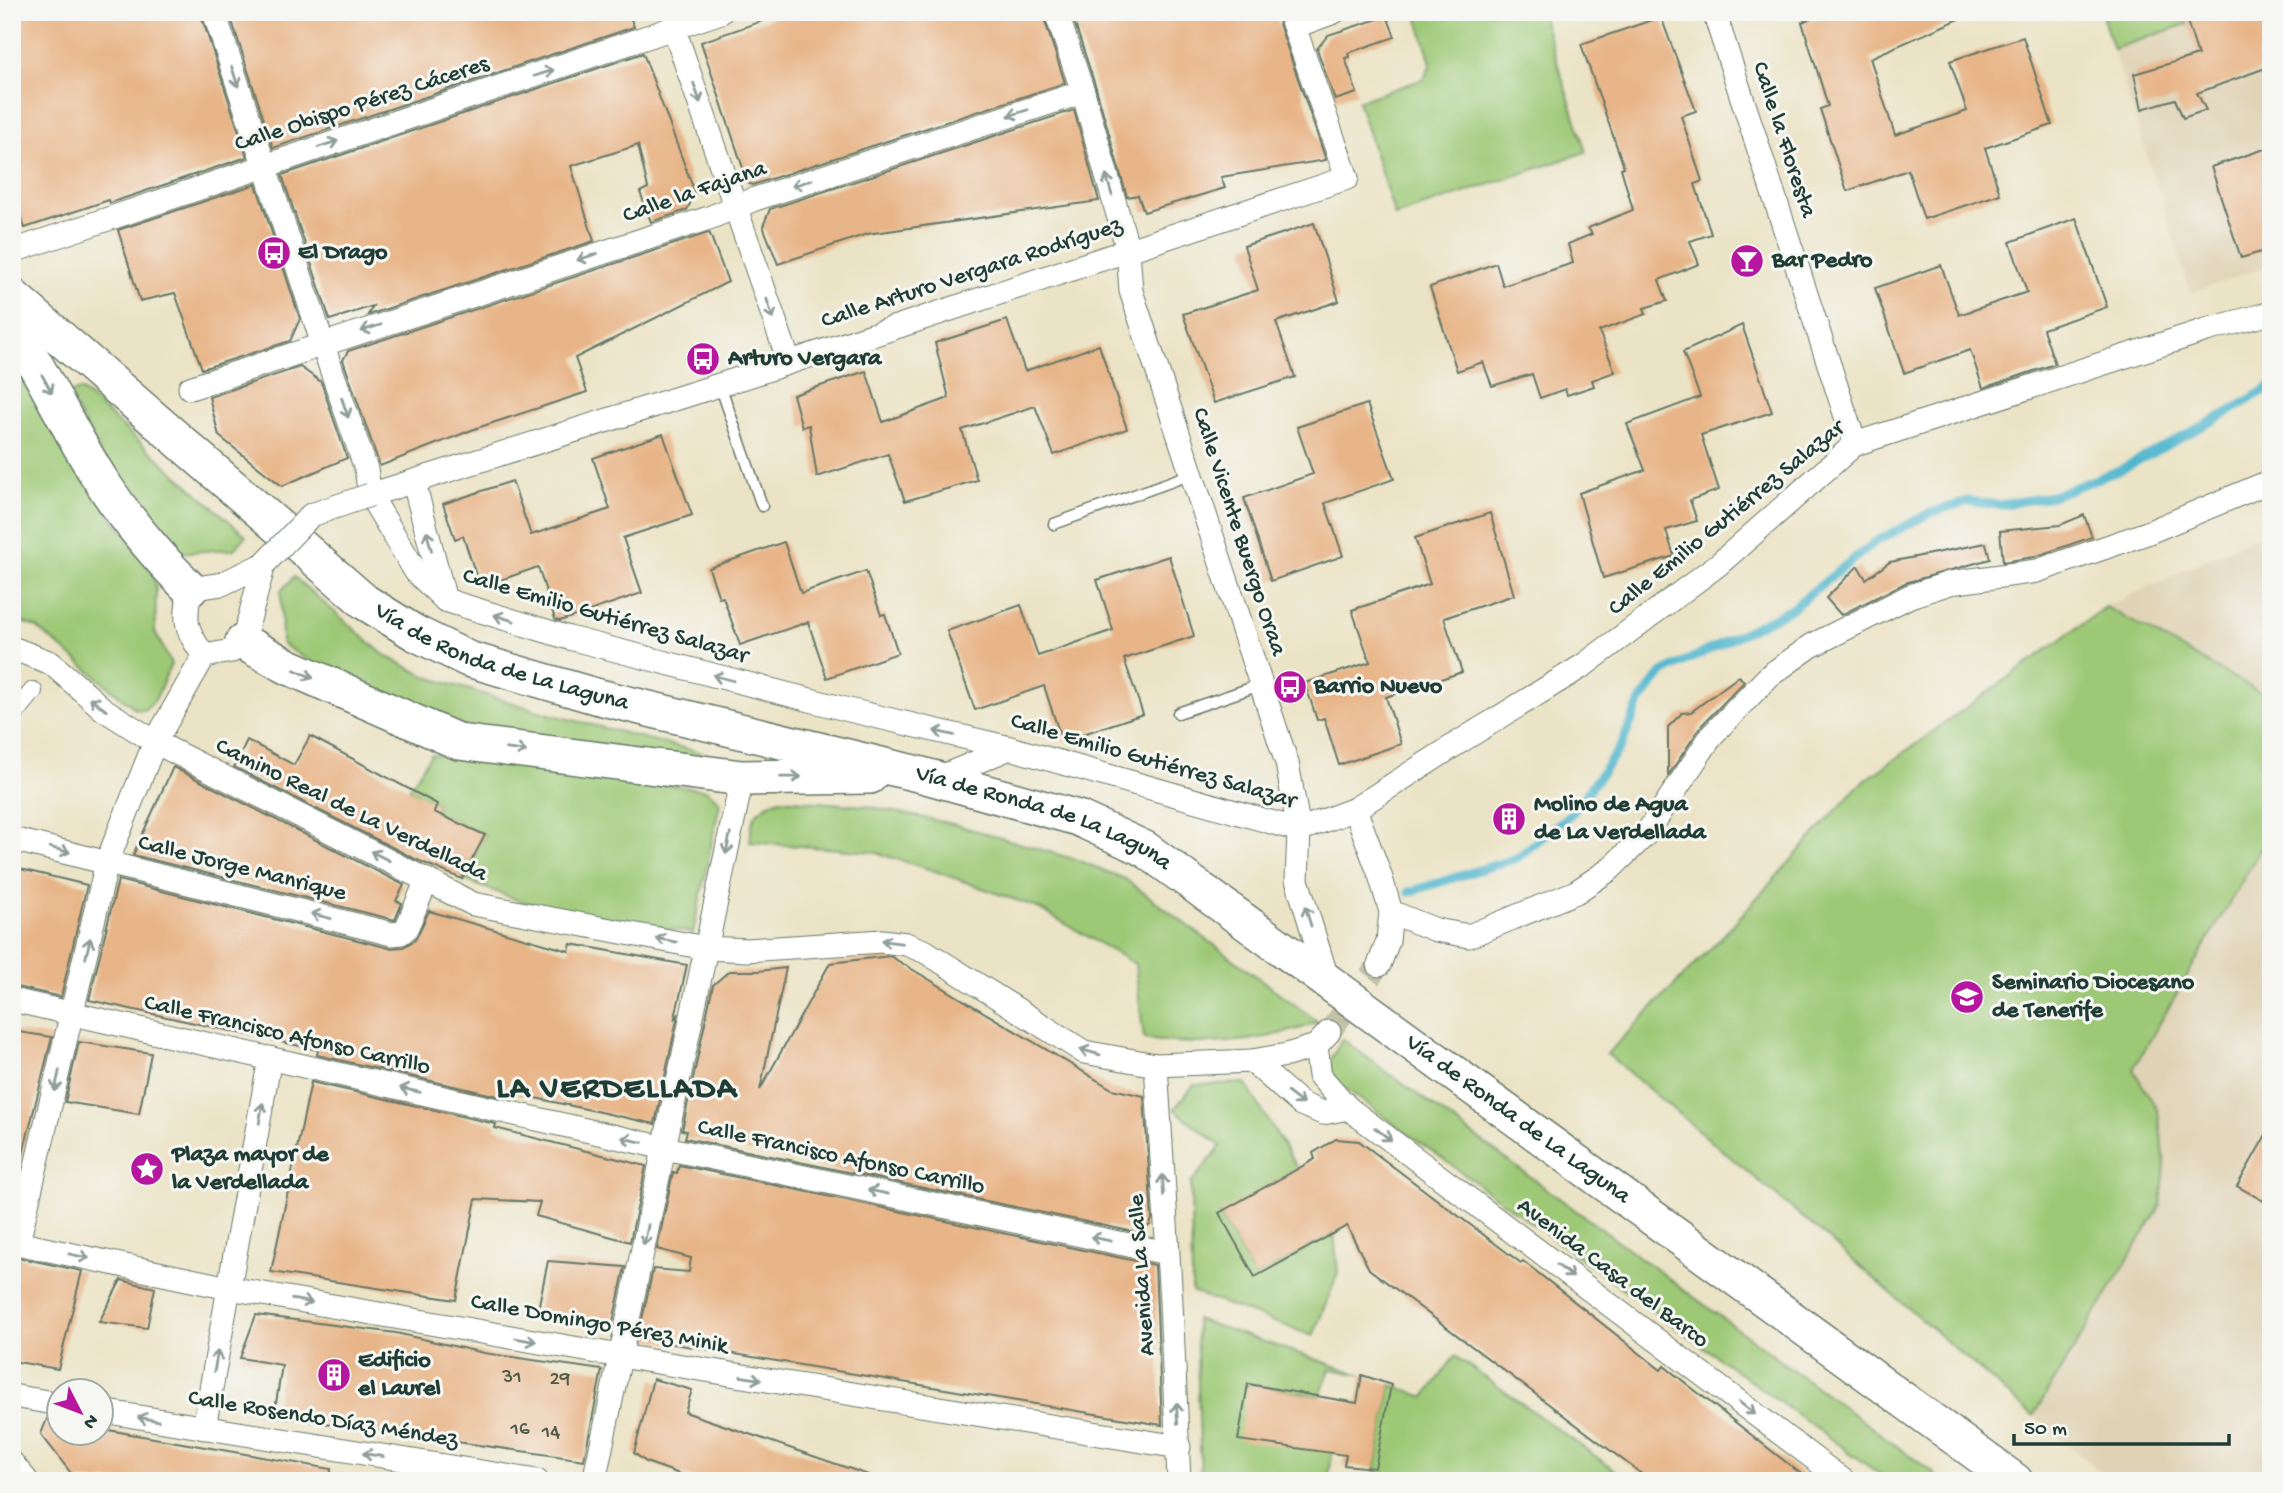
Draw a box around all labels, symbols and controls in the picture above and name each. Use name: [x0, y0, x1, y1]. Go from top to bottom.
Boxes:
street label: Calle Obispo Pérez Cáceres: [231, 50, 494, 160]
street label: Calle la Floresta: [1744, 58, 1822, 222]
one-way arrow: [230, 66, 242, 88]
one-way arrow: [533, 66, 555, 78]
one-way arrow: [692, 82, 704, 104]
one-way arrow: [1008, 108, 1030, 120]
one-way arrow: [317, 137, 339, 149]
street label: Calle la Fajana: [619, 155, 771, 231]
one-way arrow: [1102, 174, 1115, 196]
one-way arrow: [791, 178, 813, 191]
street label: Calle Arturo Vergara Rodríguez: [818, 211, 1127, 336]
bus stop icon: El Drago: [255, 234, 293, 272]
place label: El Drago: [298, 239, 388, 268]
bar icon: Bar Pedro: [1728, 242, 1766, 280]
place label: Bar Pedro: [1771, 247, 1873, 276]
one-way arrow: [576, 252, 598, 265]
one-way arrow: [764, 298, 777, 320]
one-way arrow: [360, 323, 382, 335]
bus stop icon: Arturo Vergara: [684, 340, 722, 378]
place label: Arturo Vergara: [727, 345, 883, 374]
one-way arrow: [41, 373, 54, 394]
one-way arrow: [340, 396, 352, 418]
street label: Calle Vicente Buergo Oraa: [1184, 404, 1292, 660]
street label: Calle Emilio Gutiérrez Salazar: [1603, 413, 1853, 623]
one-way arrow: [422, 531, 435, 553]
street label: Calle Emilio Gutiérrez Salazar: [459, 562, 754, 672]
street label: Vía de Ronda de La Laguna: [368, 596, 632, 718]
one-way arrow: [493, 610, 515, 623]
one-way arrow: [293, 668, 314, 681]
bus stop icon: Barrio Nuevo: [1271, 668, 1309, 706]
one-way arrow: [712, 670, 734, 683]
place label: Barrio Nuevo: [1313, 673, 1443, 702]
one-way arrow: [90, 696, 108, 712]
street label: Calle Emilio Gutiérrez Salazar: [1007, 707, 1302, 817]
one-way arrow: [933, 725, 956, 739]
street label: Camino Real de La Verdellada: [210, 732, 492, 890]
one-way arrow: [504, 743, 527, 756]
street label: Vía de Ronda de La Laguna: [911, 759, 1178, 878]
one-way arrow: [779, 770, 802, 784]
place label: Molino de Agua de La Verdellada: [1534, 791, 1708, 848]
building icon: Molino de Agua de La Verdellada: [1490, 800, 1528, 838]
street label: Calle Jorge Manrique: [135, 829, 350, 909]
one-way arrow: [721, 832, 734, 855]
one-way arrow: [48, 844, 71, 857]
one-way arrow: [370, 849, 391, 863]
one-way arrow: [1301, 905, 1314, 927]
one-way arrow: [310, 909, 333, 922]
one-way arrow: [655, 933, 678, 947]
one-way arrow: [882, 936, 904, 949]
one-way arrow: [81, 937, 95, 960]
place label: Seminario Diocesano de Tenerife: [1992, 969, 2195, 1026]
school or university icon: Seminario Diocesano de Tenerife: [1948, 978, 1986, 1016]
street label: Calle Francisco Afonso Carrillo: [141, 989, 433, 1083]
street label: Vía de Ronda de La Laguna: [1399, 1028, 1636, 1211]
one-way arrow: [1079, 1044, 1101, 1057]
one-way arrow: [49, 1069, 63, 1092]
district label: LA VERDELLADA: [496, 1071, 738, 1109]
one-way arrow: [399, 1083, 422, 1096]
one-way arrow: [1286, 1090, 1304, 1105]
one-way arrow: [254, 1102, 268, 1125]
street label: Calle Francisco Afonso Carrillo: [695, 1113, 987, 1203]
one-way arrow: [1373, 1127, 1392, 1142]
one-way arrow: [621, 1133, 643, 1146]
place label: Plaza mayor de la Verdellada: [170, 1141, 330, 1198]
place icon: Plaza mayor de la Verdellada: [128, 1150, 166, 1188]
one-way arrow: [1157, 1174, 1170, 1197]
one-way arrow: [867, 1185, 890, 1199]
street label: Avenida Casa del Barco: [1510, 1192, 1714, 1356]
street label: Avenida La Salle: [1123, 1193, 1163, 1357]
one-way arrow: [639, 1223, 653, 1246]
one-way arrow: [1090, 1232, 1113, 1246]
one-way arrow: [67, 1250, 90, 1263]
one-way arrow: [1555, 1263, 1574, 1278]
street label: Calle Domingo Pérez Minik: [468, 1288, 732, 1362]
one-way arrow: [290, 1295, 313, 1308]
one-way arrow: [514, 1334, 537, 1347]
place label: Edificio el Laurel: [357, 1347, 441, 1404]
one-way arrow: [210, 1350, 223, 1373]
building icon: Edificio el Laurel: [315, 1356, 353, 1394]
house number: 31: [501, 1366, 522, 1391]
house number: 29: [550, 1368, 571, 1393]
one-way arrow: [739, 1372, 761, 1385]
north arrow: [46, 1378, 116, 1448]
street label: Calle Rosendo Díaz Méndez: [186, 1384, 461, 1456]
one-way arrow: [1737, 1400, 1755, 1415]
one-way arrow: [1170, 1402, 1183, 1424]
scale bar: [2014, 1402, 2229, 1446]
text: N: [77, 1409, 103, 1433]
one-way arrow: [137, 1412, 160, 1425]
house number: 16: [509, 1418, 530, 1443]
text: 50 m: [2024, 1418, 2067, 1443]
house number: 14: [541, 1421, 560, 1446]
one-way arrow: [362, 1448, 385, 1461]

